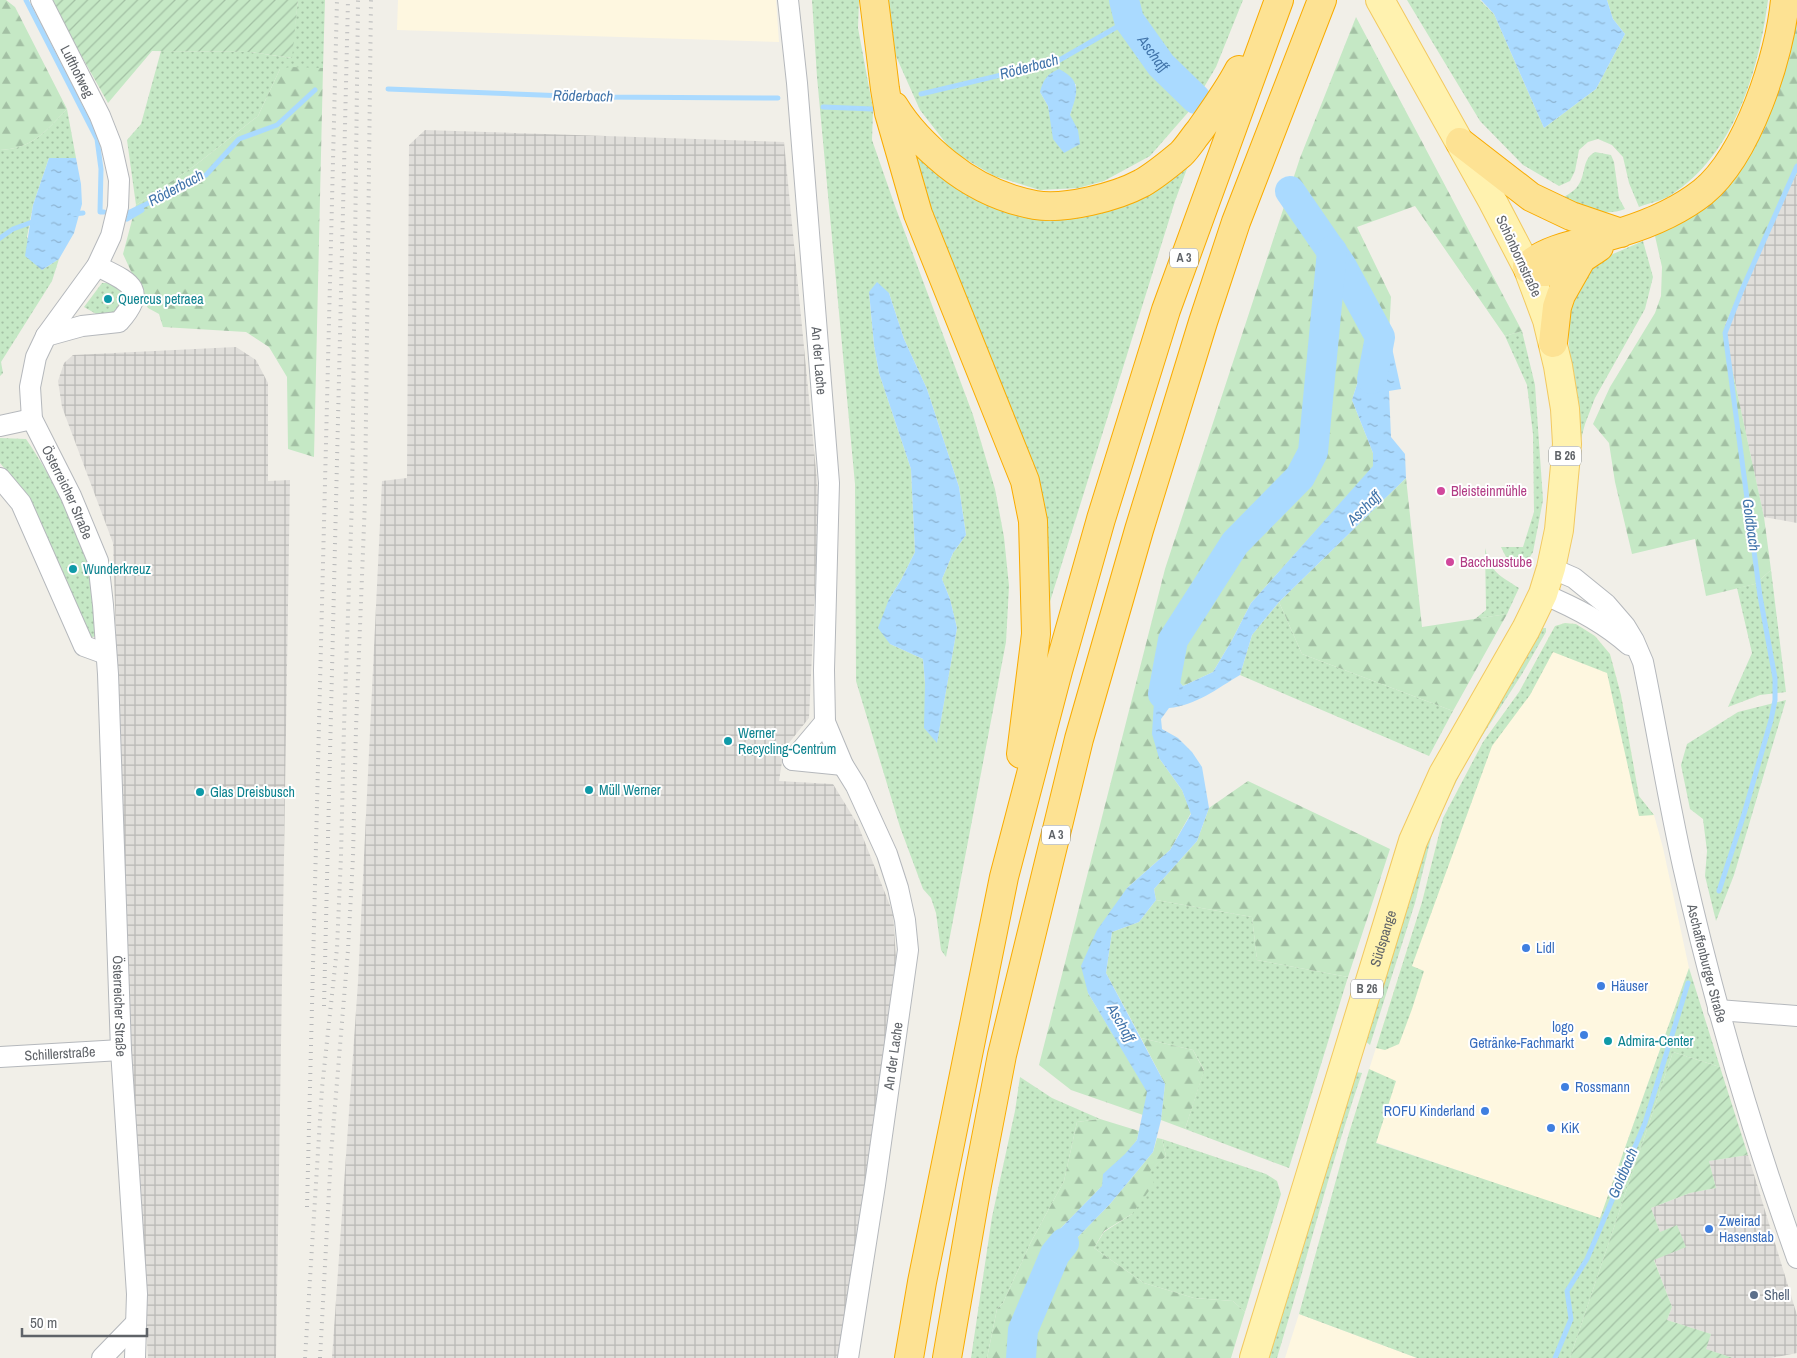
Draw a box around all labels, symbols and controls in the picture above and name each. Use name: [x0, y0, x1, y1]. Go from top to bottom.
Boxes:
water label: Aschaff: [1132, 30, 1174, 78]
street label: Lufthofweg: [56, 42, 98, 101]
water label: Röderbach: [997, 49, 1061, 84]
water label: Röderbach: [553, 84, 613, 107]
water label: Röderbach: [144, 164, 207, 211]
street label: Schönbornstraße: [1492, 212, 1546, 300]
road number: A 3: [1170, 248, 1198, 268]
place label: Quercus petraea: [118, 290, 204, 308]
marker: Quercus petraea: [102, 293, 114, 305]
street label: An der Lache: [807, 325, 831, 395]
street label: Österreicher Straße: [38, 442, 97, 542]
road number: B 26: [1549, 446, 1581, 466]
place label: Bleisteinmühle: [1451, 482, 1527, 500]
water label: Aschaff: [1341, 485, 1386, 530]
marker: Bleisteinmühle: [1435, 485, 1447, 497]
water label: Goldbach: [1737, 497, 1766, 553]
place label: Bacchusstube: [1460, 553, 1532, 571]
marker: Bacchusstube: [1444, 556, 1456, 568]
place label: Wunderkreuz: [83, 560, 151, 578]
marker: Wunderkreuz: [67, 563, 79, 575]
place label: Werner Recycling-Centrum: [738, 724, 836, 758]
marker: Werner Recycling-Centrum: [722, 735, 734, 747]
place label: Müll Werner: [599, 781, 661, 799]
place label: Glas Dreisbusch: [210, 783, 295, 801]
marker: Müll Werner: [583, 784, 595, 796]
marker: Glas Dreisbusch: [194, 786, 206, 798]
road number: A 3: [1042, 826, 1070, 844]
street label: Aschaffenburger Straße: [1683, 901, 1731, 1025]
street label: Südspange: [1366, 908, 1400, 969]
place label: Lidl: [1536, 939, 1555, 957]
marker: Lidl: [1520, 942, 1532, 954]
street label: Österreicher Straße: [109, 955, 130, 1057]
place label: Häuser: [1611, 977, 1648, 995]
road number: B 26: [1351, 980, 1383, 999]
marker: Häuser: [1595, 980, 1607, 992]
water label: Aschaff: [1102, 999, 1141, 1047]
place label: logo Getränke-Fachmarkt: [1469, 1018, 1574, 1052]
street label: An der Lache: [879, 1021, 907, 1092]
marker: logo Getränke-Fachmarkt: [1578, 1029, 1590, 1041]
place label: Admira-Center: [1617, 1032, 1693, 1050]
marker: Admira-Center: [1602, 1035, 1614, 1047]
street label: Schillerstraße: [24, 1043, 96, 1065]
place label: Rossmann: [1575, 1078, 1630, 1096]
marker: Rossmann: [1559, 1081, 1571, 1093]
place label: ROFU Kinderland: [1384, 1102, 1475, 1120]
marker: ROFU Kinderland: [1479, 1105, 1491, 1117]
place label: KiK: [1561, 1119, 1580, 1137]
marker: KiK: [1545, 1122, 1557, 1134]
water label: Goldbach: [1603, 1144, 1643, 1201]
place label: Zweirad Hasenstab: [1719, 1212, 1774, 1246]
marker: Zweirad Hasenstab: [1703, 1223, 1715, 1235]
place label: Shell: [1764, 1286, 1790, 1304]
marker: Shell: [1748, 1289, 1760, 1301]
scale bar: [22, 1306, 148, 1338]
text: 50 m: [30, 1312, 57, 1333]

